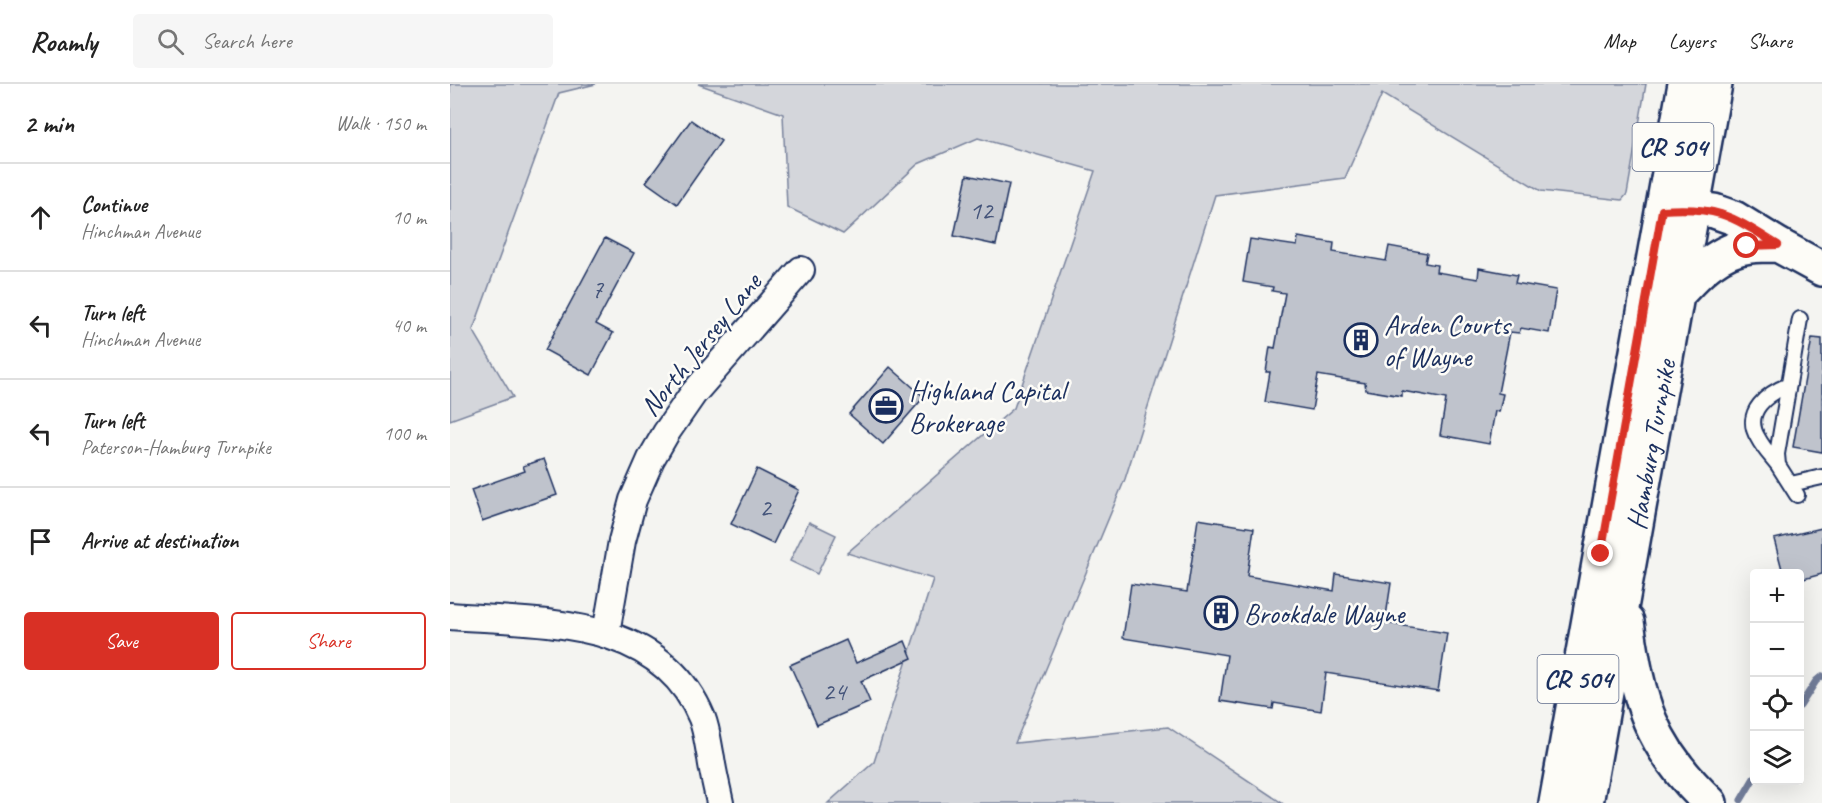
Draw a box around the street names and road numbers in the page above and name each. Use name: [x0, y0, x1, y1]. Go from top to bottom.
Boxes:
road number: CR 504: [1632, 123, 1714, 171]
street label: North Jersey Lane: [632, 264, 770, 423]
street label: Hamburg Turnpike: [1618, 355, 1684, 533]
road number: CR 504: [1538, 655, 1618, 703]

